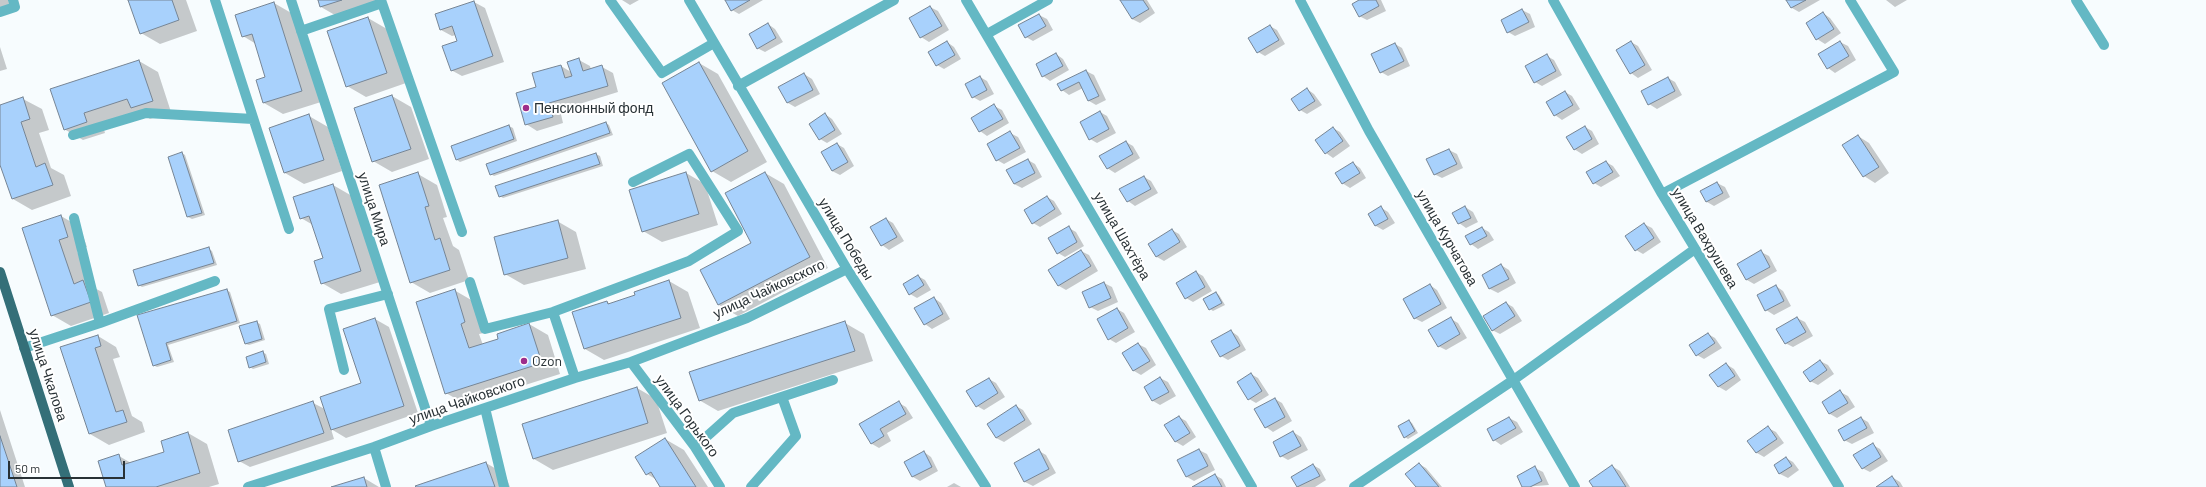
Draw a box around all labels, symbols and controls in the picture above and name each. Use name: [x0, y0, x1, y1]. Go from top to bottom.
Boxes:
place label: Пенсионный фонд: [534, 100, 654, 116]
marker: Пенсионный фонд: [521, 103, 531, 113]
street label: улица Мира: [354, 170, 394, 248]
street label: улица Вахрушева: [1668, 185, 1742, 291]
street label: улица Курчатова: [1413, 187, 1481, 289]
street label: улица Шахтёра: [1090, 189, 1154, 283]
street label: улица Победы: [815, 195, 877, 283]
street label: улица Чайковского: [711, 256, 827, 322]
street label: улица Чкалова: [25, 327, 71, 423]
place label: Ozon: [532, 353, 562, 369]
marker: Ozon: [519, 356, 529, 366]
street label: улица Чайковского: [407, 372, 527, 428]
street label: улица Горького: [652, 372, 722, 460]
scale bar: [10, 453, 127, 479]
text: 50 m: [15, 461, 40, 475]

